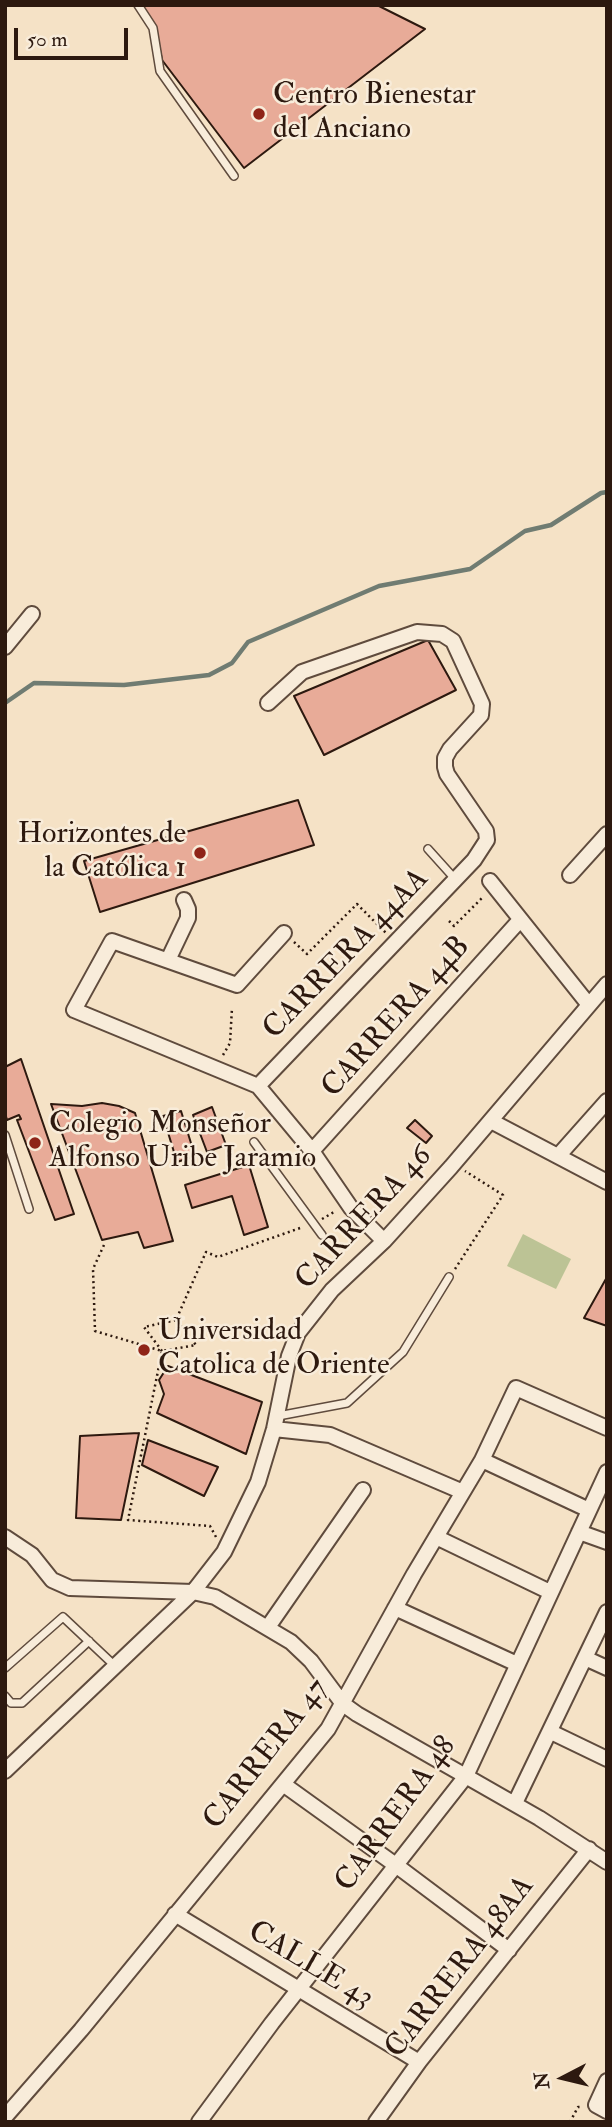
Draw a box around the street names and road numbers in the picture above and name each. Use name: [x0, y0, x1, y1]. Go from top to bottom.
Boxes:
street label: CARRERA 44AA: [257, 862, 437, 1048]
street label: CARRERA 44B: [315, 930, 479, 1106]
street label: CARRERA 46: [289, 1140, 441, 1298]
street label: CARRERA 47: [197, 1672, 337, 1838]
street label: CARRERA 48: [329, 1731, 465, 1899]
street label: CARRERA 48AA: [379, 1870, 543, 2066]
street label: CALLE 43: [241, 1914, 379, 2018]

